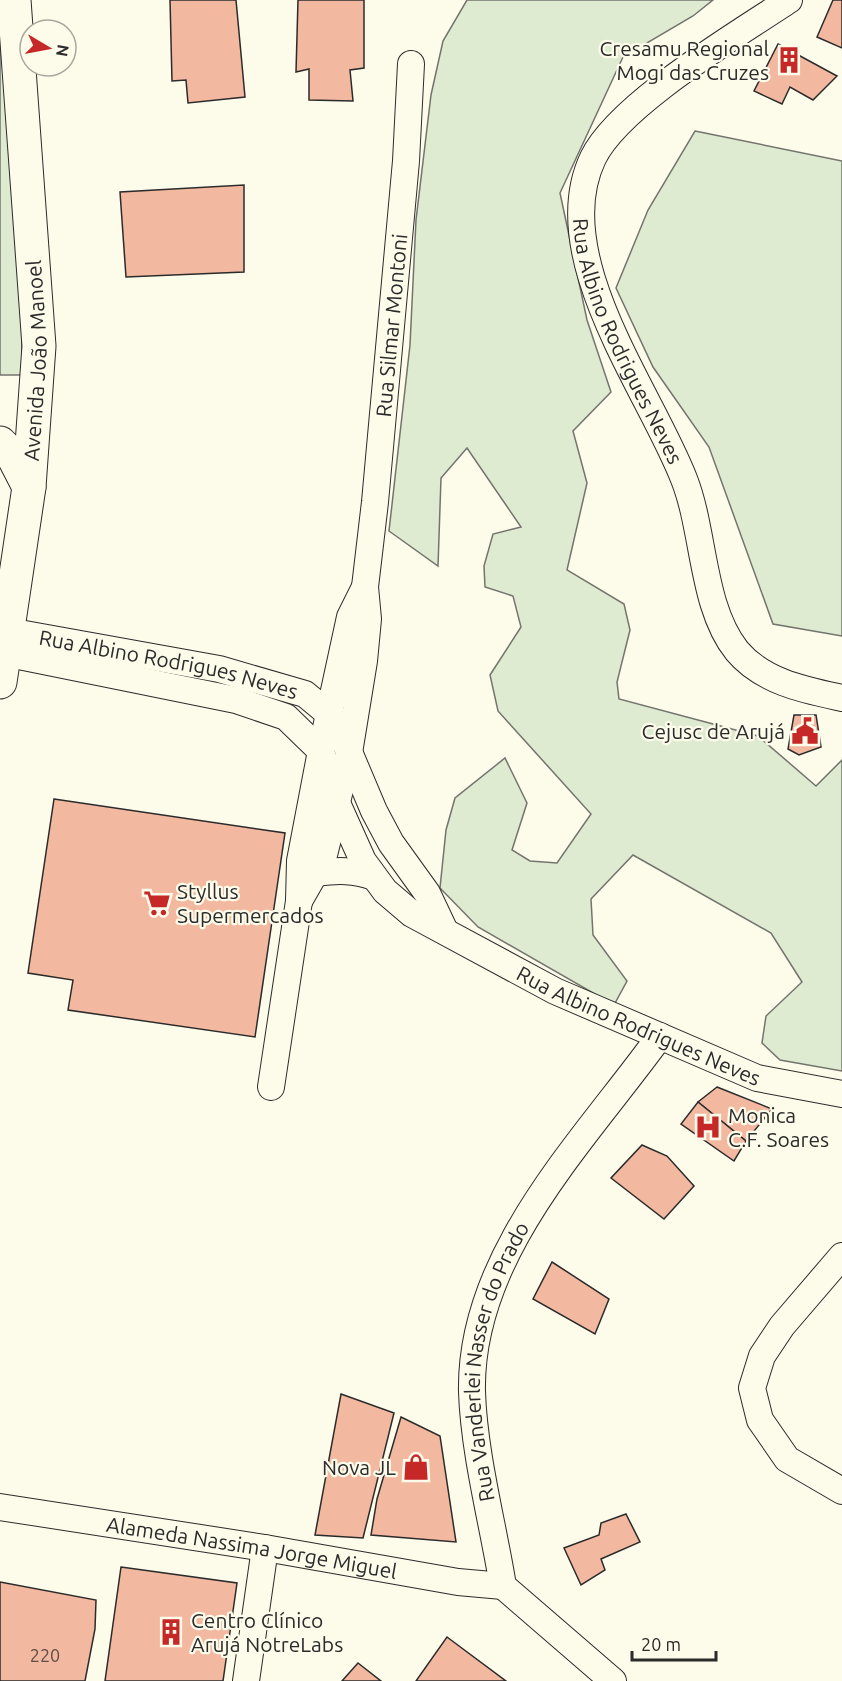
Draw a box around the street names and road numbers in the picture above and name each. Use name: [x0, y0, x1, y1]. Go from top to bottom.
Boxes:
street label: Rua Albino Rodrigues Neves: [569, 217, 688, 468]
street label: Rua Silmar Montoni: [371, 233, 411, 418]
street label: Avenida João Manoel: [19, 259, 51, 462]
street label: Rua Albino Rodrigues Neves: [37, 625, 301, 703]
street label: Rua Albino Rodrigues Neves: [513, 961, 764, 1090]
street label: Rua Vanderlei Nasser do Prado: [460, 1217, 533, 1504]
street label: Alameda Nassima Jorge Miguel: [105, 1512, 399, 1583]

